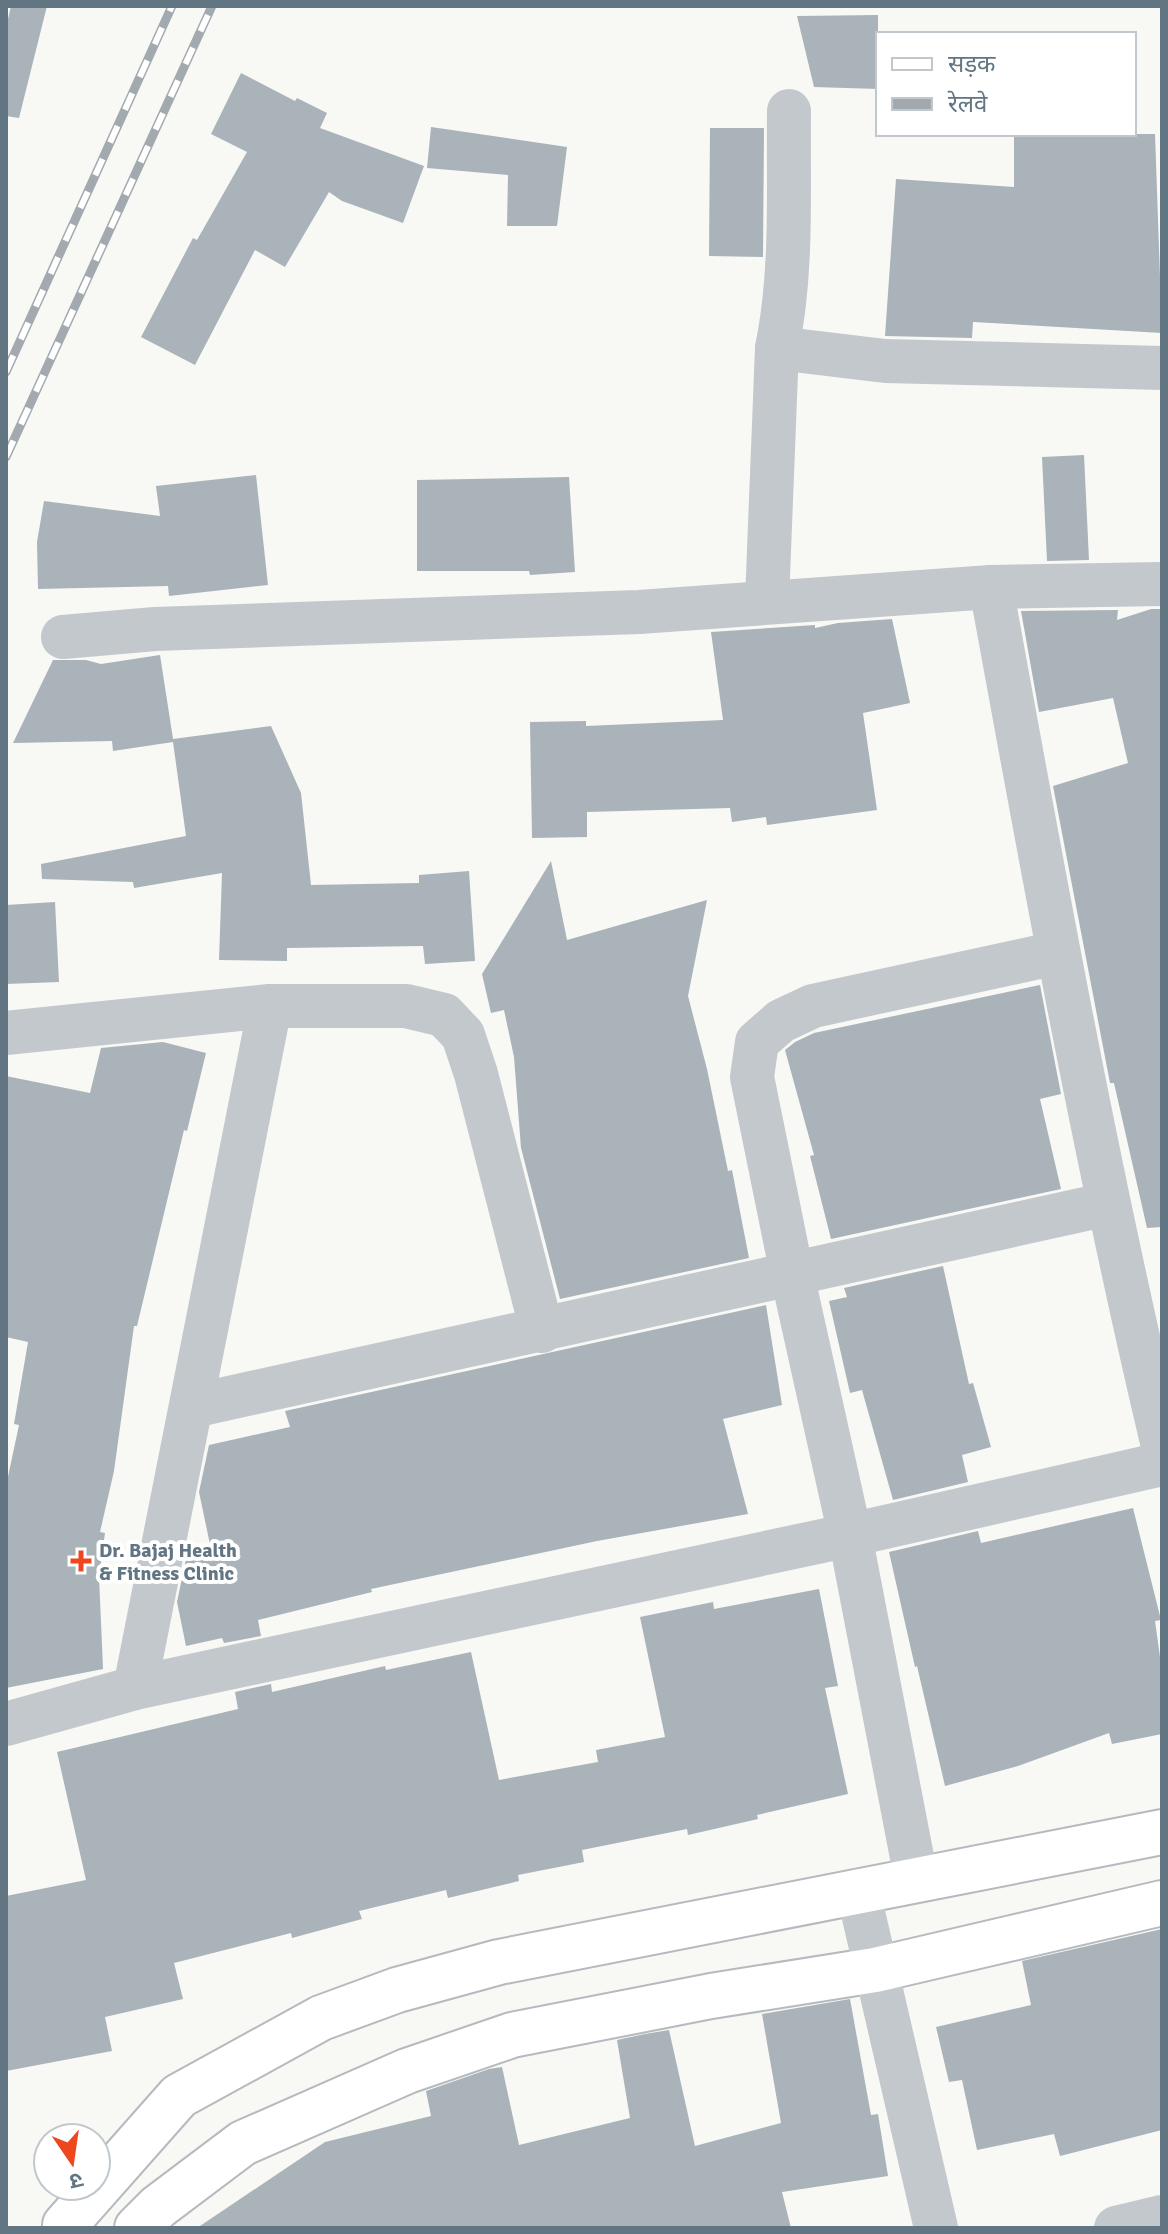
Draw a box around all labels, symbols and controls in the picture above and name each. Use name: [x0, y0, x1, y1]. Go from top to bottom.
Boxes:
legend: [876, 32, 1136, 136]
text: सड़क: [948, 49, 996, 79]
text: रेलवे: [947, 89, 988, 119]
place label: Dr. Bajaj Health & Fitness Clinic: [99, 1538, 237, 1586]
marker: Dr. Bajaj Health & Fitness Clinic: [70, 1550, 92, 1572]
north arrow: [32, 2122, 112, 2202]
text: उ: [66, 2166, 86, 2196]

